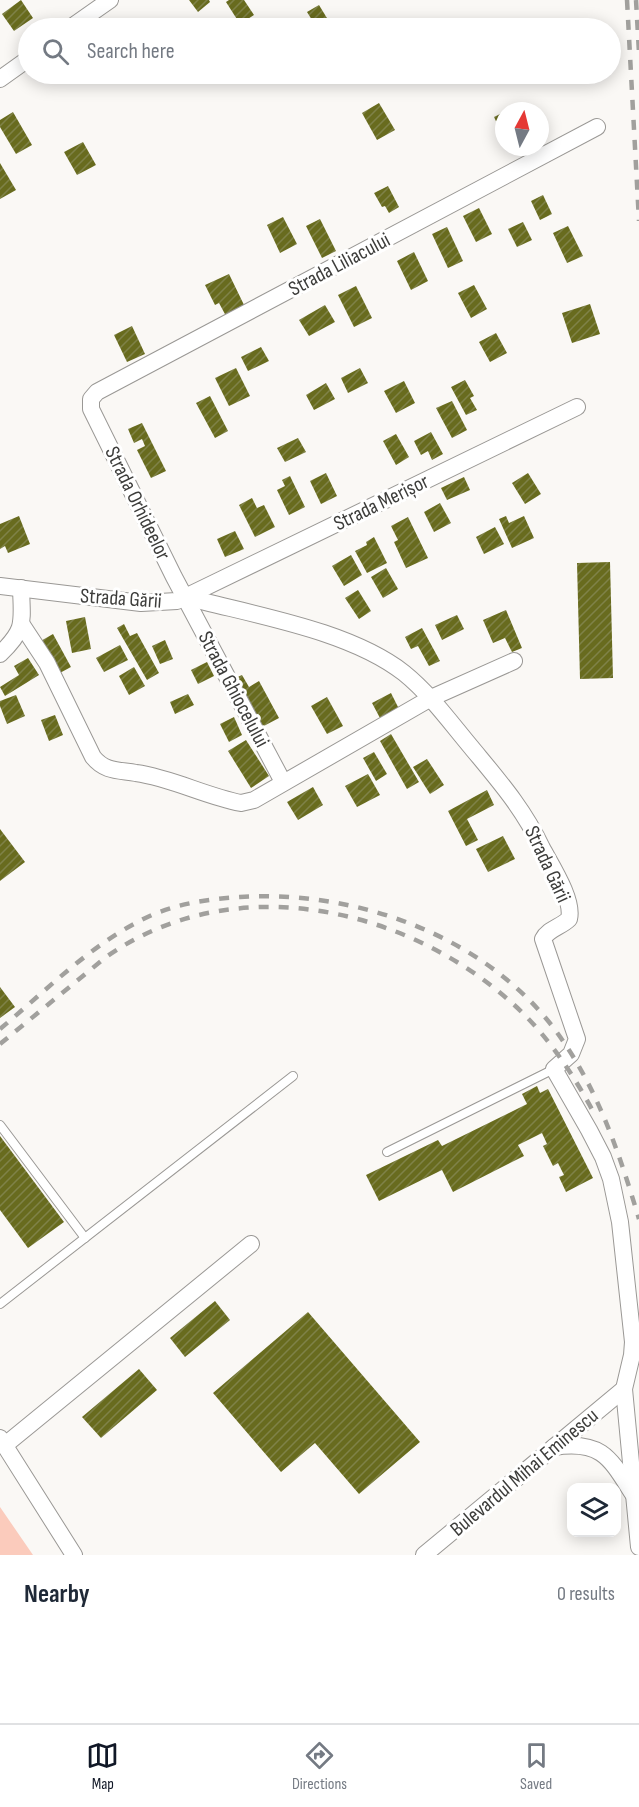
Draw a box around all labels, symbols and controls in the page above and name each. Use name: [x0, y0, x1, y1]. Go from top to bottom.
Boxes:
search box: [18, 18, 621, 84]
icon: search: [39, 35, 72, 68]
text: Search here: [87, 38, 174, 65]
north arrow: [495, 102, 549, 156]
street label: Strada Liliacului: [284, 227, 394, 302]
street label: Strada Orhideelor: [99, 442, 176, 564]
street label: Strada Merișor: [330, 469, 433, 536]
street label: Strada Gării: [79, 583, 163, 614]
street label: Strada Ghiocelului: [193, 627, 275, 751]
street label: Strada Gării: [519, 822, 576, 906]
street label: Bulevardul Mihai Eminescu: [445, 1403, 603, 1542]
map controls: [567, 1483, 621, 1537]
button: layers: [567, 1483, 621, 1537]
text: Nearby: [24, 1579, 90, 1610]
text: 0 results: [557, 1582, 615, 1606]
tab: Map: [86, 1739, 119, 1794]
tab: Directions: [292, 1739, 347, 1794]
tab: Saved: [520, 1739, 553, 1794]

